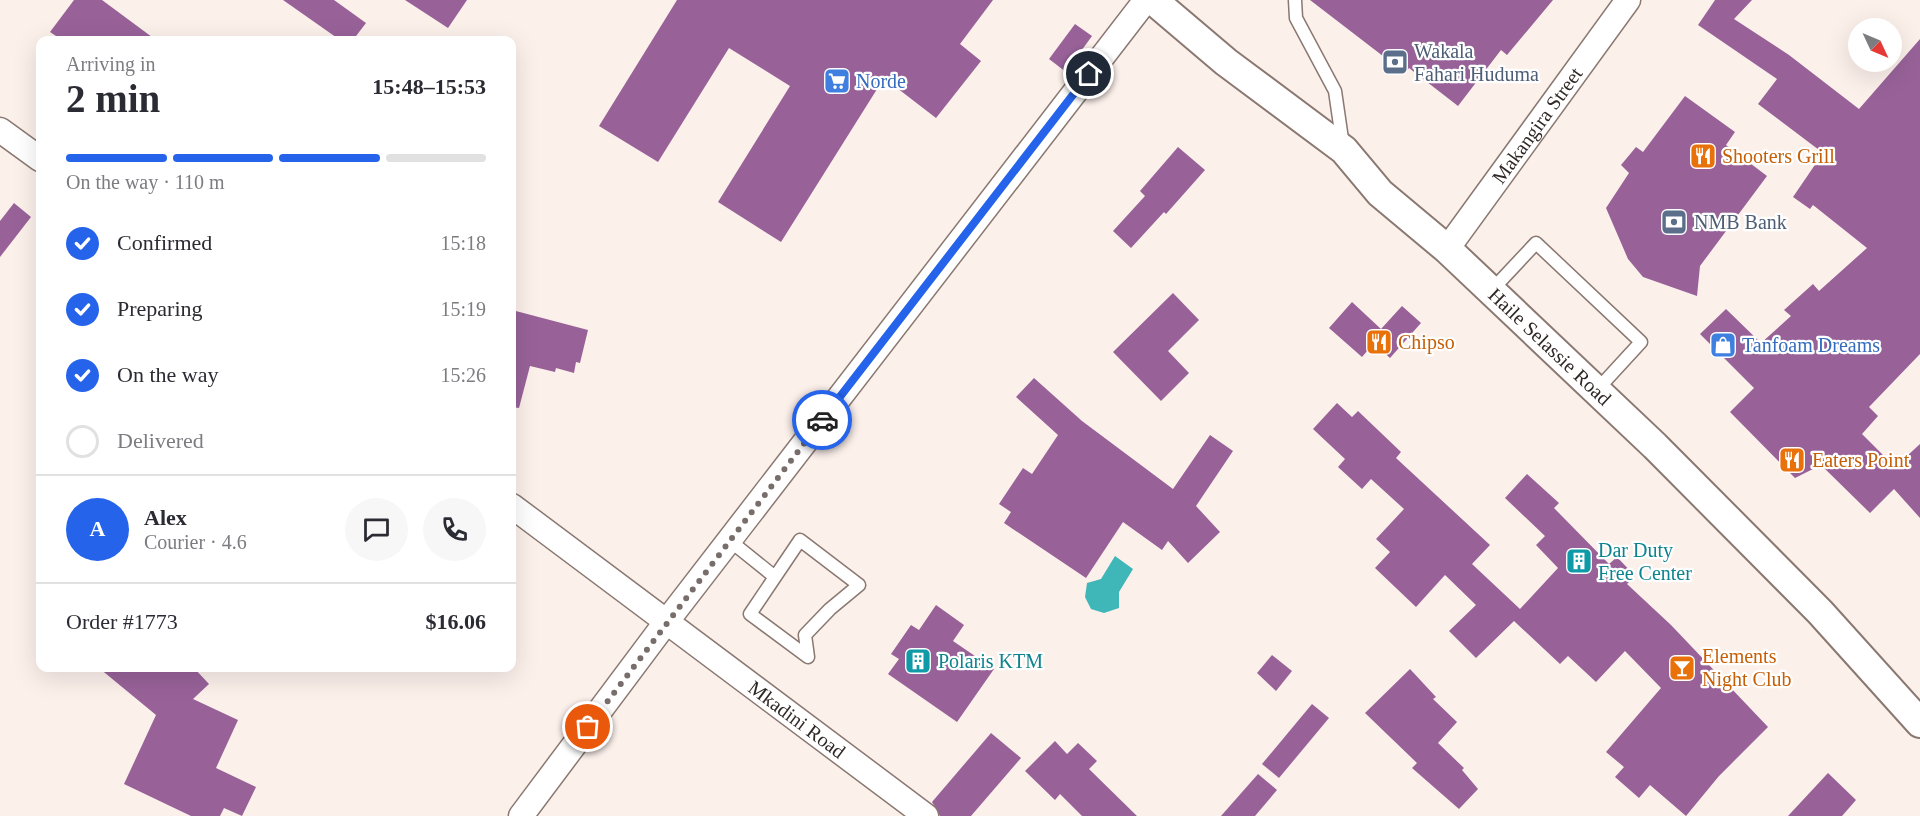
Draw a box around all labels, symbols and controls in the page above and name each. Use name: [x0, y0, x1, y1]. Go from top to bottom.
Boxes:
north arrow: [1848, 18, 1902, 72]
map controls: [1848, 18, 1902, 72]
place label: Wakala Fahari Huduma: [1414, 40, 1539, 85]
bank icon: Wakala Fahari Huduma: [1380, 47, 1410, 77]
pin: [1063, 48, 1114, 99]
text: Arriving in: [66, 53, 155, 75]
icon: home: [1072, 57, 1105, 90]
street label: Makangira Street: [1487, 62, 1587, 188]
supermarket icon: Norde: [822, 66, 852, 96]
place label: Norde: [856, 70, 906, 92]
text: 15:48–15:53: [372, 74, 486, 99]
text: 2 min: [66, 77, 160, 120]
restaurant icon: Shooters Grill: [1688, 141, 1718, 171]
place label: Shooters Grill: [1722, 145, 1835, 167]
text: On the way · 110 m: [66, 171, 225, 193]
bank icon: NMB Bank: [1659, 207, 1689, 237]
place label: NMB Bank: [1694, 211, 1787, 233]
icon: check: [66, 227, 99, 260]
text: Confirmed: [117, 230, 212, 255]
text: 15:18: [440, 232, 486, 254]
street label: Haile Selassie Road: [1484, 283, 1616, 409]
icon: check: [66, 293, 99, 326]
text: Preparing: [117, 296, 203, 321]
text: 15:19: [440, 298, 486, 320]
restaurant icon: Chipso: [1364, 327, 1394, 357]
shop icon: Tanfoam Dreams: [1708, 330, 1738, 360]
place label: Chipso: [1398, 331, 1455, 354]
place label: Tanfoam Dreams: [1742, 334, 1880, 356]
icon: check: [66, 359, 99, 392]
text: On the way: [117, 362, 218, 387]
text: 15:26: [440, 364, 486, 386]
courier: [792, 390, 852, 450]
icon: car: [806, 404, 839, 437]
text: Delivered: [117, 428, 204, 453]
restaurant icon: Eaters Point: [1777, 445, 1807, 475]
place label: Eaters Point: [1812, 449, 1910, 471]
button: chat: [345, 498, 408, 561]
button: phone: [423, 498, 486, 561]
text: Alex: [144, 505, 187, 530]
text: A: [90, 516, 105, 541]
text: Courier · 4.6: [144, 531, 247, 553]
place label: Dar Duty Free Center: [1598, 539, 1692, 584]
building icon: Dar Duty Free Center: [1564, 546, 1594, 576]
text: Order #1773: [66, 609, 178, 634]
text: $16.06: [426, 609, 486, 634]
place label: Elements Night Club: [1702, 645, 1791, 691]
building icon: Polaris KTM: [903, 646, 933, 676]
place label: Polaris KTM: [938, 650, 1043, 672]
bar icon: Elements Night Club: [1667, 653, 1697, 683]
street label: Mkadini Road: [744, 676, 850, 763]
pin: [562, 701, 613, 752]
icon: bag: [571, 710, 604, 743]

